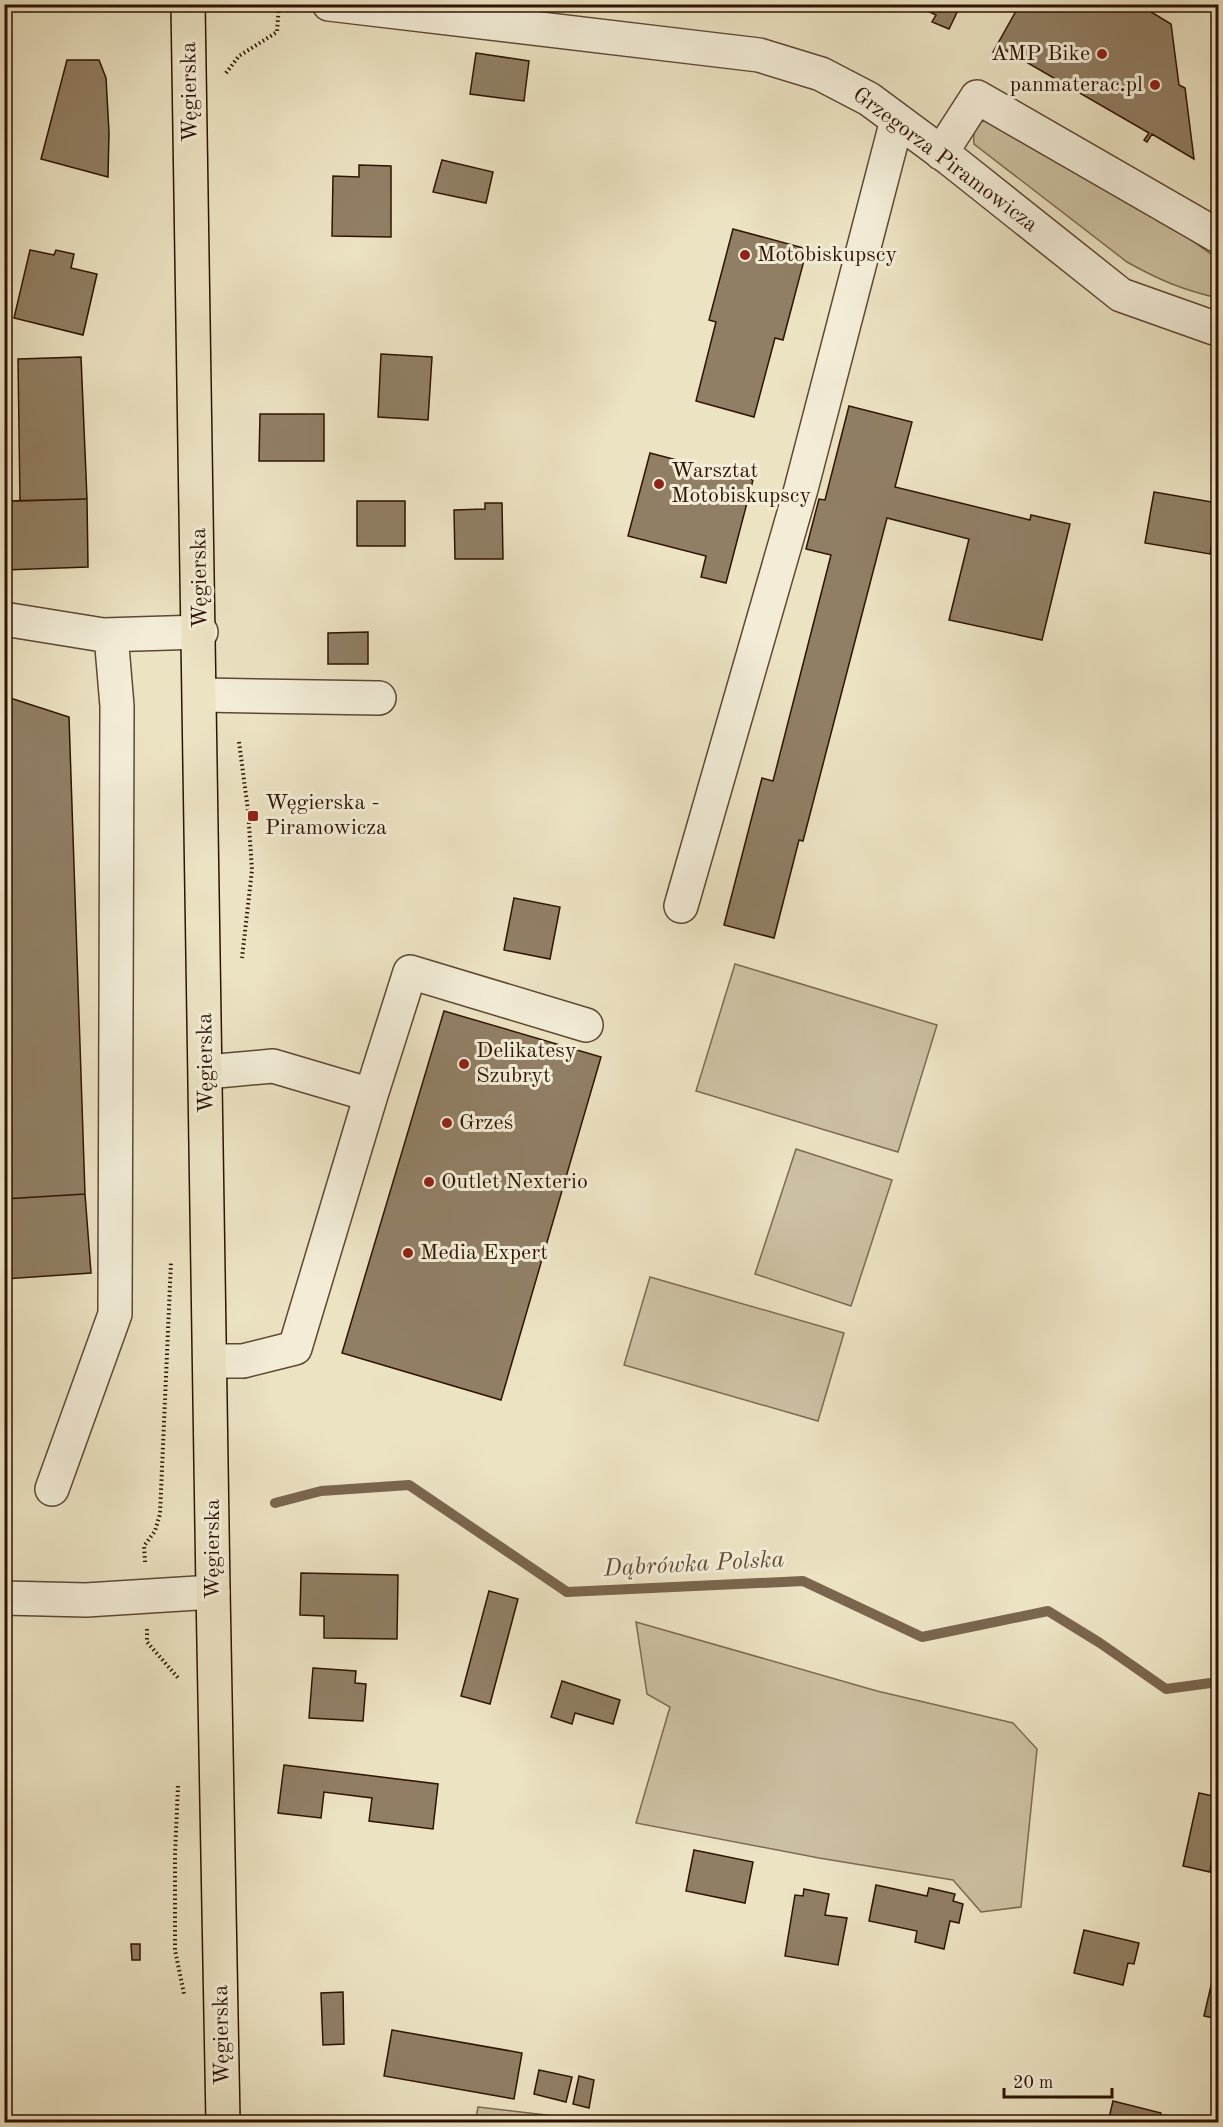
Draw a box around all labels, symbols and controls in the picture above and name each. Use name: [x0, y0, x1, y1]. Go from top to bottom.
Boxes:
street label: Węgierska: [178, 42, 202, 142]
place label: AMP Bike: [991, 43, 1090, 65]
marker: AMP Bike: [1095, 47, 1109, 61]
place label: panmaterac.pl: [1010, 74, 1143, 96]
marker: panmaterac.pl: [1148, 78, 1162, 92]
street label: Grzegorza Piramowicza: [848, 83, 1042, 237]
place label: Motobiskupscy: [757, 244, 897, 266]
marker: Motobiskupscy: [738, 248, 752, 262]
place label: Warsztat Motobiskupscy: [671, 460, 811, 507]
marker: Warsztat Motobiskupscy: [652, 477, 666, 491]
street label: Węgierska: [188, 528, 212, 628]
place label: Węgierska - Piramowicza: [265, 792, 387, 839]
marker: Węgierska - Piramowicza: [246, 809, 260, 823]
street label: Węgierska: [194, 1013, 218, 1113]
place label: Delikatesy Szubryt: [476, 1040, 577, 1087]
marker: Delikatesy Szubryt: [457, 1057, 471, 1071]
place label: Grześ: [459, 1112, 513, 1134]
marker: Grześ: [440, 1116, 454, 1130]
place label: Outlet Nexterio: [441, 1171, 588, 1193]
marker: Outlet Nexterio: [422, 1175, 436, 1189]
place label: Media Expert: [420, 1242, 548, 1264]
marker: Media Expert: [401, 1246, 415, 1260]
street label: Węgierska: [202, 1499, 224, 1599]
water label: Dąbrówka Polska: [602, 1548, 785, 1582]
street label: Węgierska: [210, 1985, 234, 2085]
scale bar: [1004, 2061, 1112, 2099]
text: 20 m: [1013, 2074, 1053, 2092]

